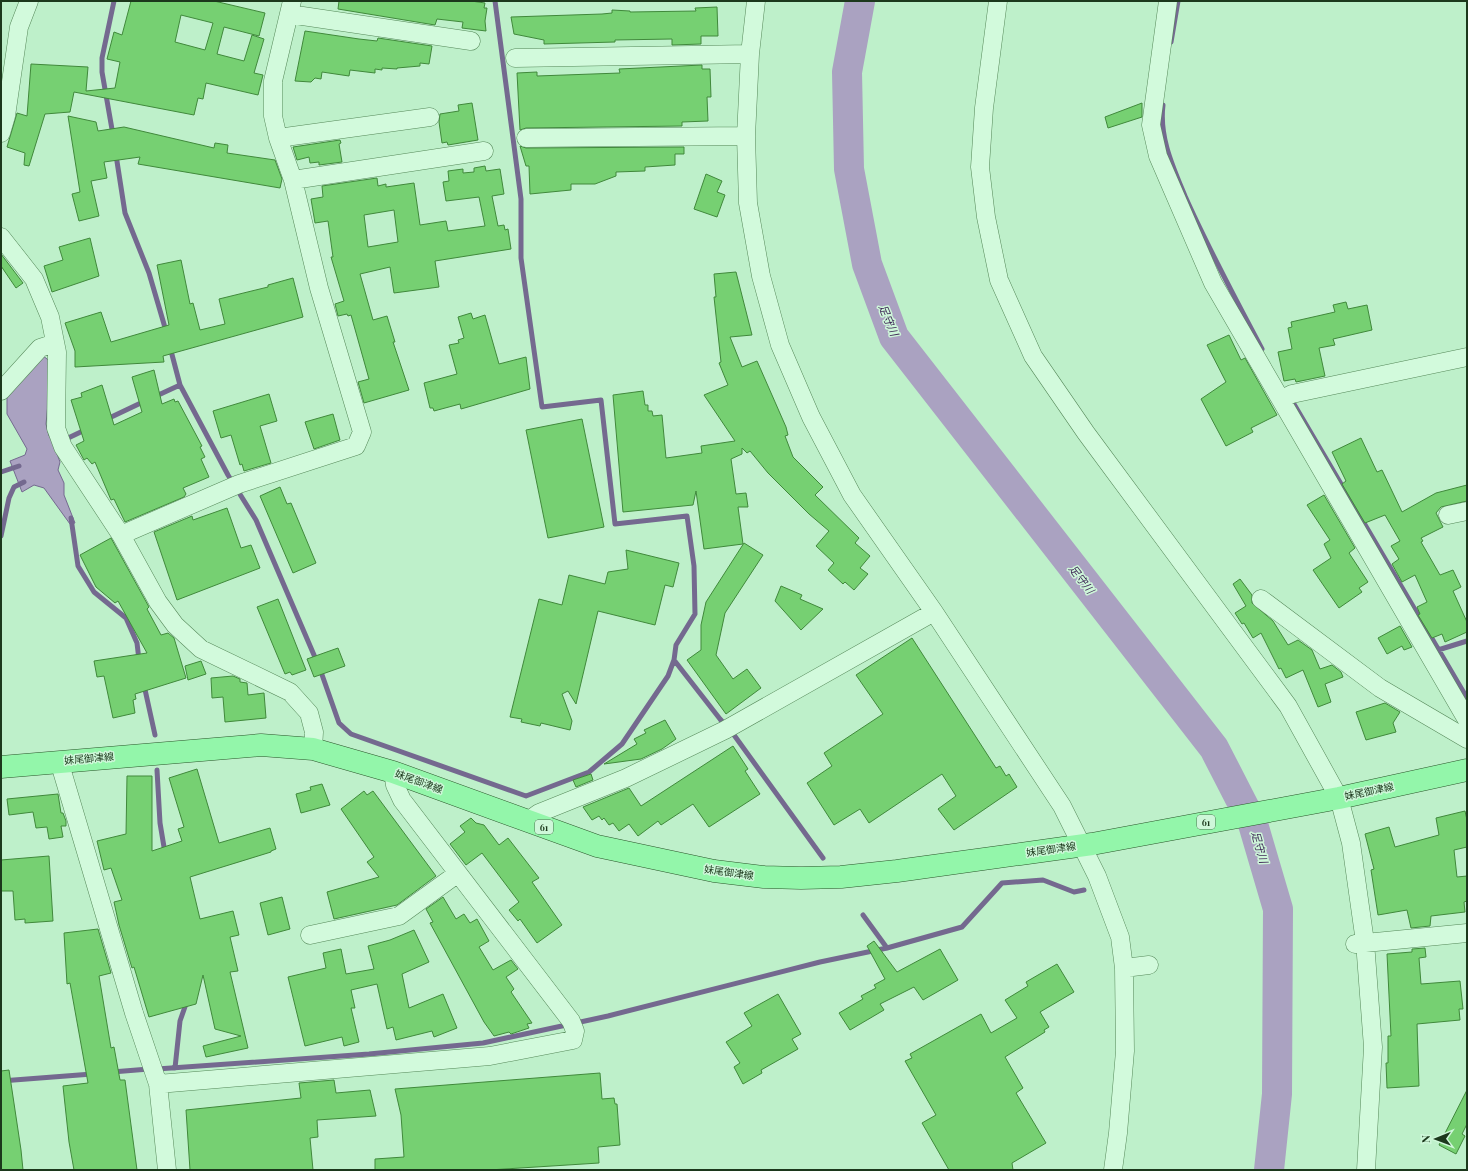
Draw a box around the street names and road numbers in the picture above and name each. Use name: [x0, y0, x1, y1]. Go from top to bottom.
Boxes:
street label: 妹尾御津線: [63, 749, 115, 767]
street label: 妹尾御津線: [393, 766, 445, 796]
street label: 妹尾御津線: [1343, 779, 1395, 803]
road number: 61: [1197, 815, 1215, 829]
road number: 61: [535, 820, 553, 834]
street label: 妹尾御津線: [1025, 839, 1077, 859]
street label: 妹尾御津線: [703, 862, 755, 882]

